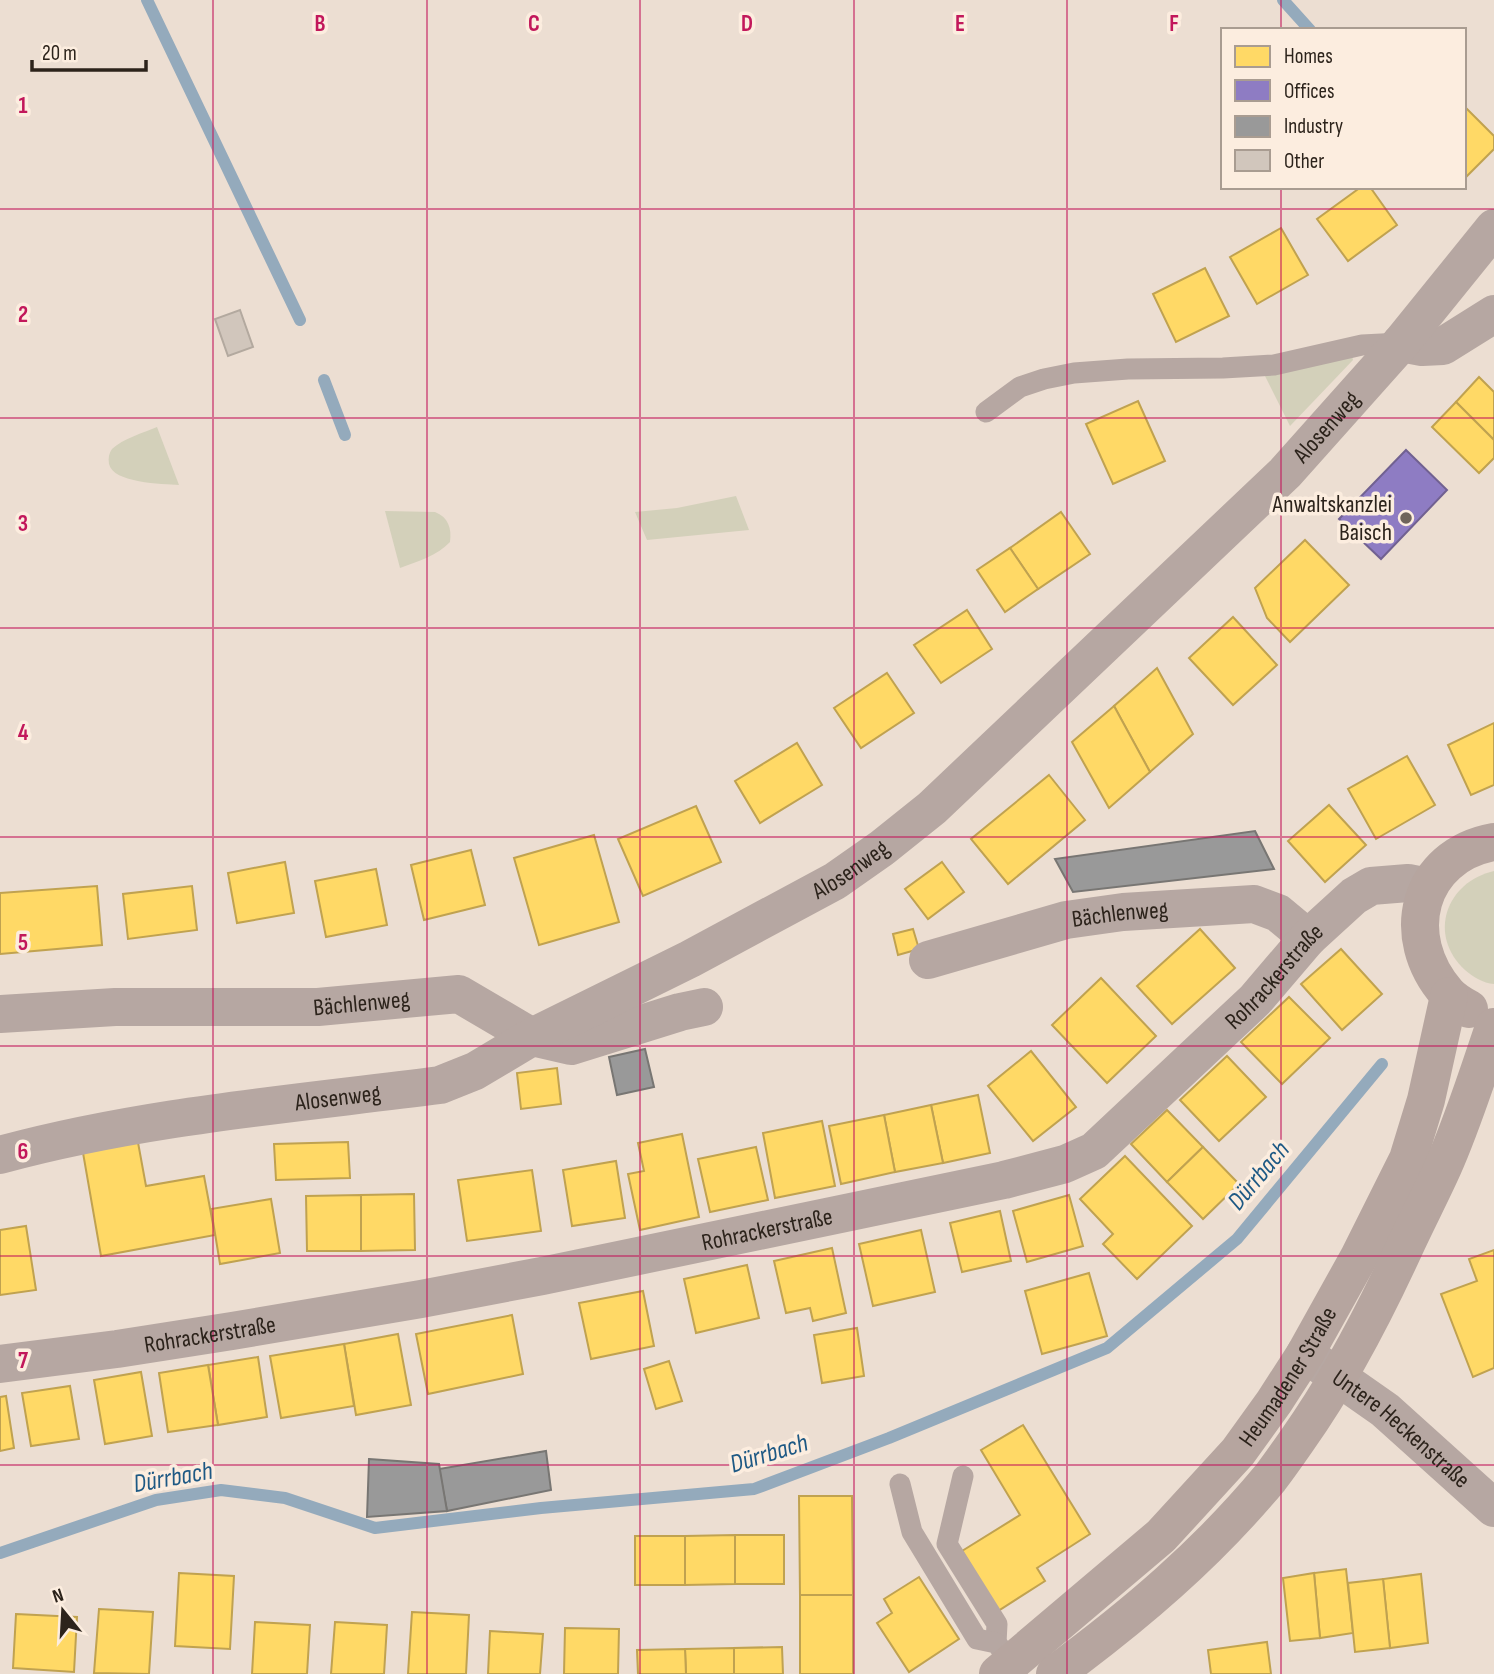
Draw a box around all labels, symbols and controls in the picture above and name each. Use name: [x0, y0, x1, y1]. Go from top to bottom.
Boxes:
text: B: [315, 10, 326, 38]
text: C: [528, 10, 540, 38]
text: D: [741, 10, 753, 38]
text: E: [955, 10, 965, 38]
text: F: [1169, 10, 1179, 38]
scale bar: [32, 28, 145, 72]
legend: [1221, 28, 1466, 189]
text: 20 m: [42, 41, 77, 66]
text: Homes: [1284, 44, 1333, 69]
text: Offices: [1284, 79, 1335, 104]
text: 1: [18, 92, 28, 120]
text: Industry: [1284, 114, 1343, 139]
text: Other: [1284, 149, 1324, 174]
text: 2: [18, 301, 28, 329]
street label: Alosenweg: [1286, 385, 1366, 469]
place label: Anwaltskanzlei Baisch: [1272, 490, 1392, 547]
text: 3: [18, 510, 28, 538]
marker: Anwaltskanzlei Baisch: [1398, 510, 1414, 526]
text: 4: [18, 719, 29, 747]
street label: Alosenweg: [806, 834, 895, 906]
street label: Bächlenweg: [1070, 895, 1169, 934]
street label: Rohrackerstraße: [1219, 917, 1329, 1035]
text: 5: [18, 929, 28, 957]
street label: Bächlenweg: [312, 984, 411, 1022]
street label: Alosenweg: [292, 1078, 382, 1117]
water label: Dürrbach: [1221, 1135, 1297, 1217]
text: 6: [18, 1138, 28, 1166]
street label: Rohrackerstraße: [699, 1202, 835, 1257]
street label: Heumadener Straße: [1232, 1302, 1343, 1452]
street label: Rohrackerstraße: [142, 1309, 278, 1359]
text: 7: [18, 1347, 28, 1375]
street label: Untere Heckenstraße: [1327, 1363, 1476, 1494]
water label: Dürrbach: [726, 1427, 812, 1481]
water label: Dürrbach: [131, 1456, 215, 1500]
north arrow: [28, 1576, 98, 1646]
text: N: [50, 1584, 67, 1609]

